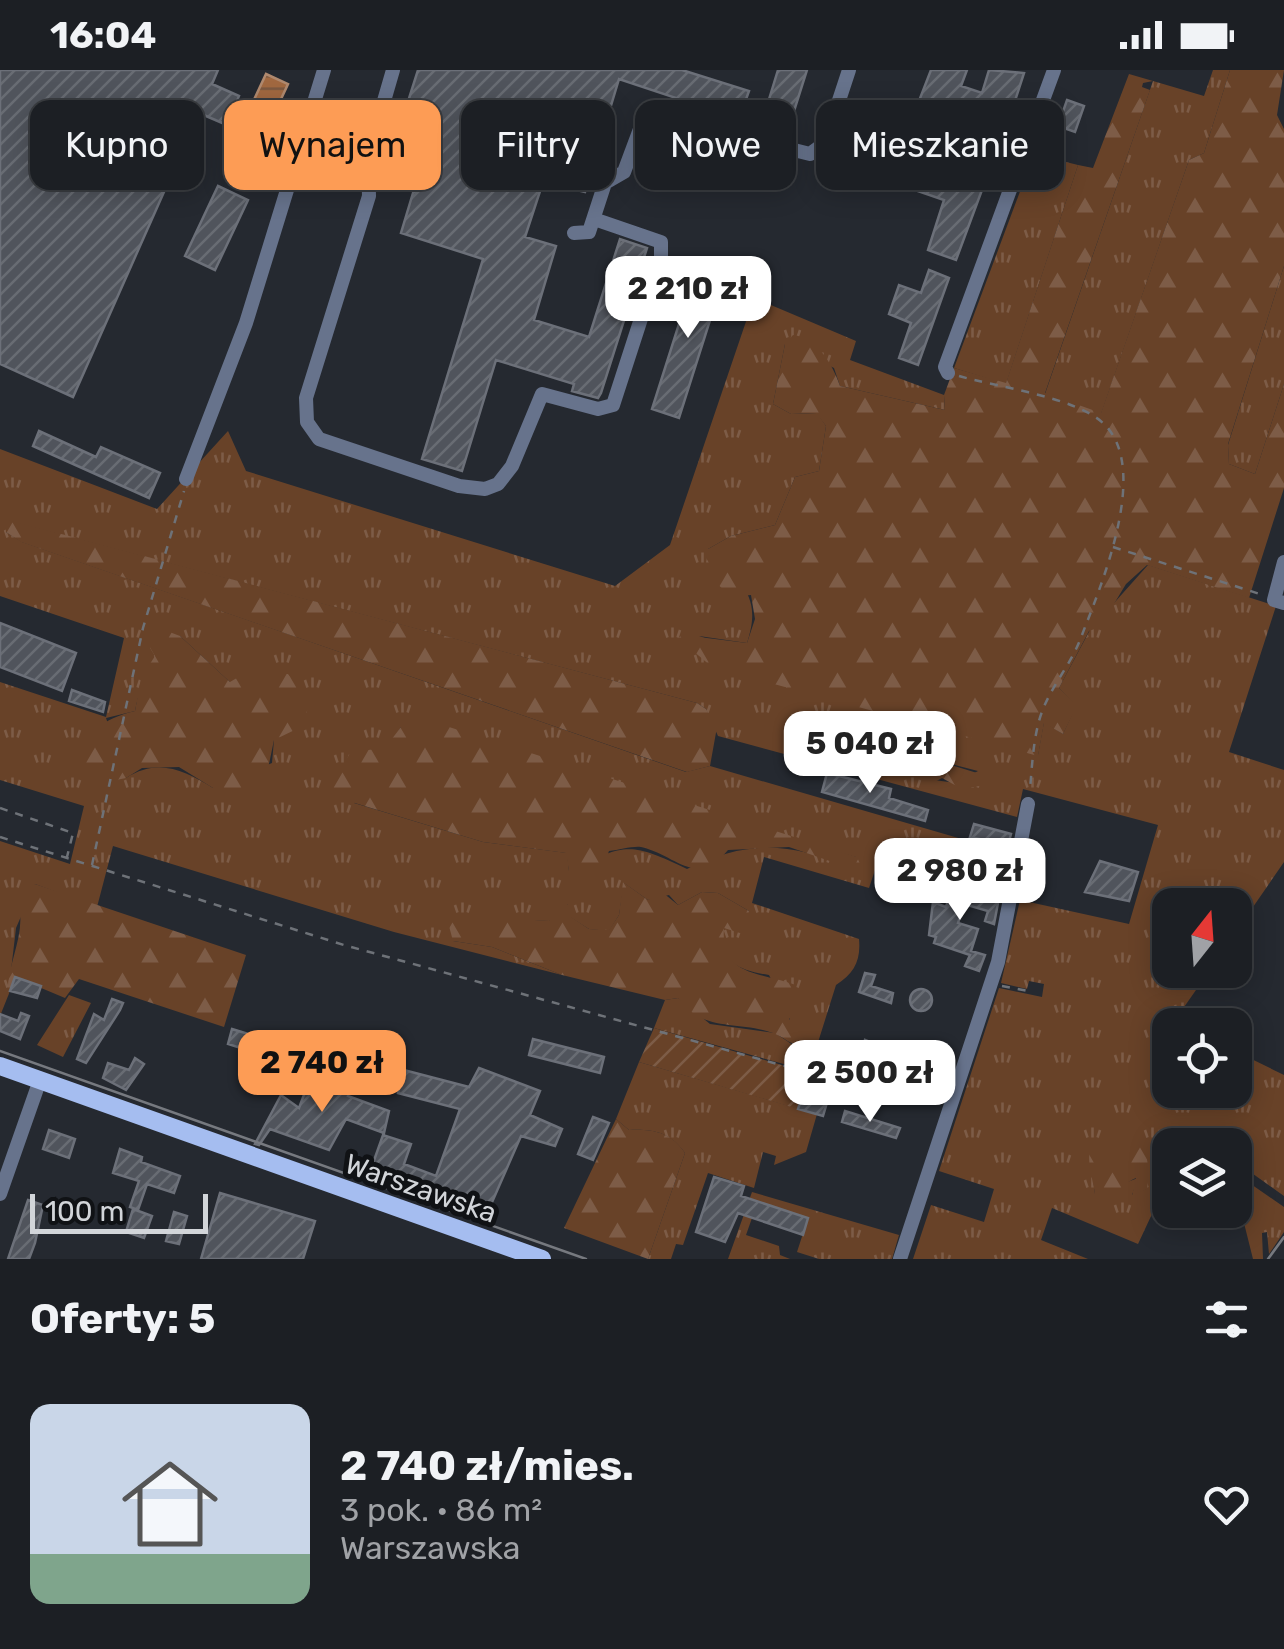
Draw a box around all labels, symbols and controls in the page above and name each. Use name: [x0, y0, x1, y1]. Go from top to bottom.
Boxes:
text: 16:04: [50, 12, 157, 58]
chip: Kupno: [30, 100, 204, 190]
chip: Wynajem: [224, 100, 441, 190]
chip: Filtry: [461, 100, 615, 190]
chip: Nowe: [635, 100, 796, 190]
chip: Mieszkanie: [816, 100, 1064, 190]
pin: 2 210 zł: [585, 256, 791, 341]
text: 2 210 zł: [627, 269, 749, 307]
pin: 5 040 zł: [767, 711, 973, 796]
text: 5 040 zł: [806, 724, 934, 762]
pin: 2 980 zł: [857, 838, 1063, 923]
text: 2 980 zł: [896, 851, 1024, 889]
north arrow: [1152, 888, 1252, 988]
map controls: [1152, 888, 1252, 1228]
button: locate: [1152, 1008, 1252, 1108]
pin: 2 740 zł: [219, 1030, 425, 1115]
pin: 2 500 zł: [767, 1040, 973, 1125]
text: 2 740 zł: [260, 1043, 384, 1081]
text: 2 500 zł: [806, 1053, 934, 1091]
button: layers: [1152, 1128, 1252, 1228]
street label: Warszawska: [341, 1147, 501, 1230]
scale bar: [30, 1189, 208, 1234]
text: 100 m: [45, 1195, 124, 1228]
icon: filters: [1199, 1292, 1254, 1347]
text: Oferty: 5: [30, 1294, 215, 1344]
text: 2 740 zł/mies.: [340, 1441, 634, 1491]
icon: home: [110, 1444, 230, 1564]
icon: heart: [1199, 1477, 1254, 1532]
text: 3 pok. · 86 m²: [340, 1491, 542, 1529]
text: Warszawska: [340, 1529, 520, 1567]

